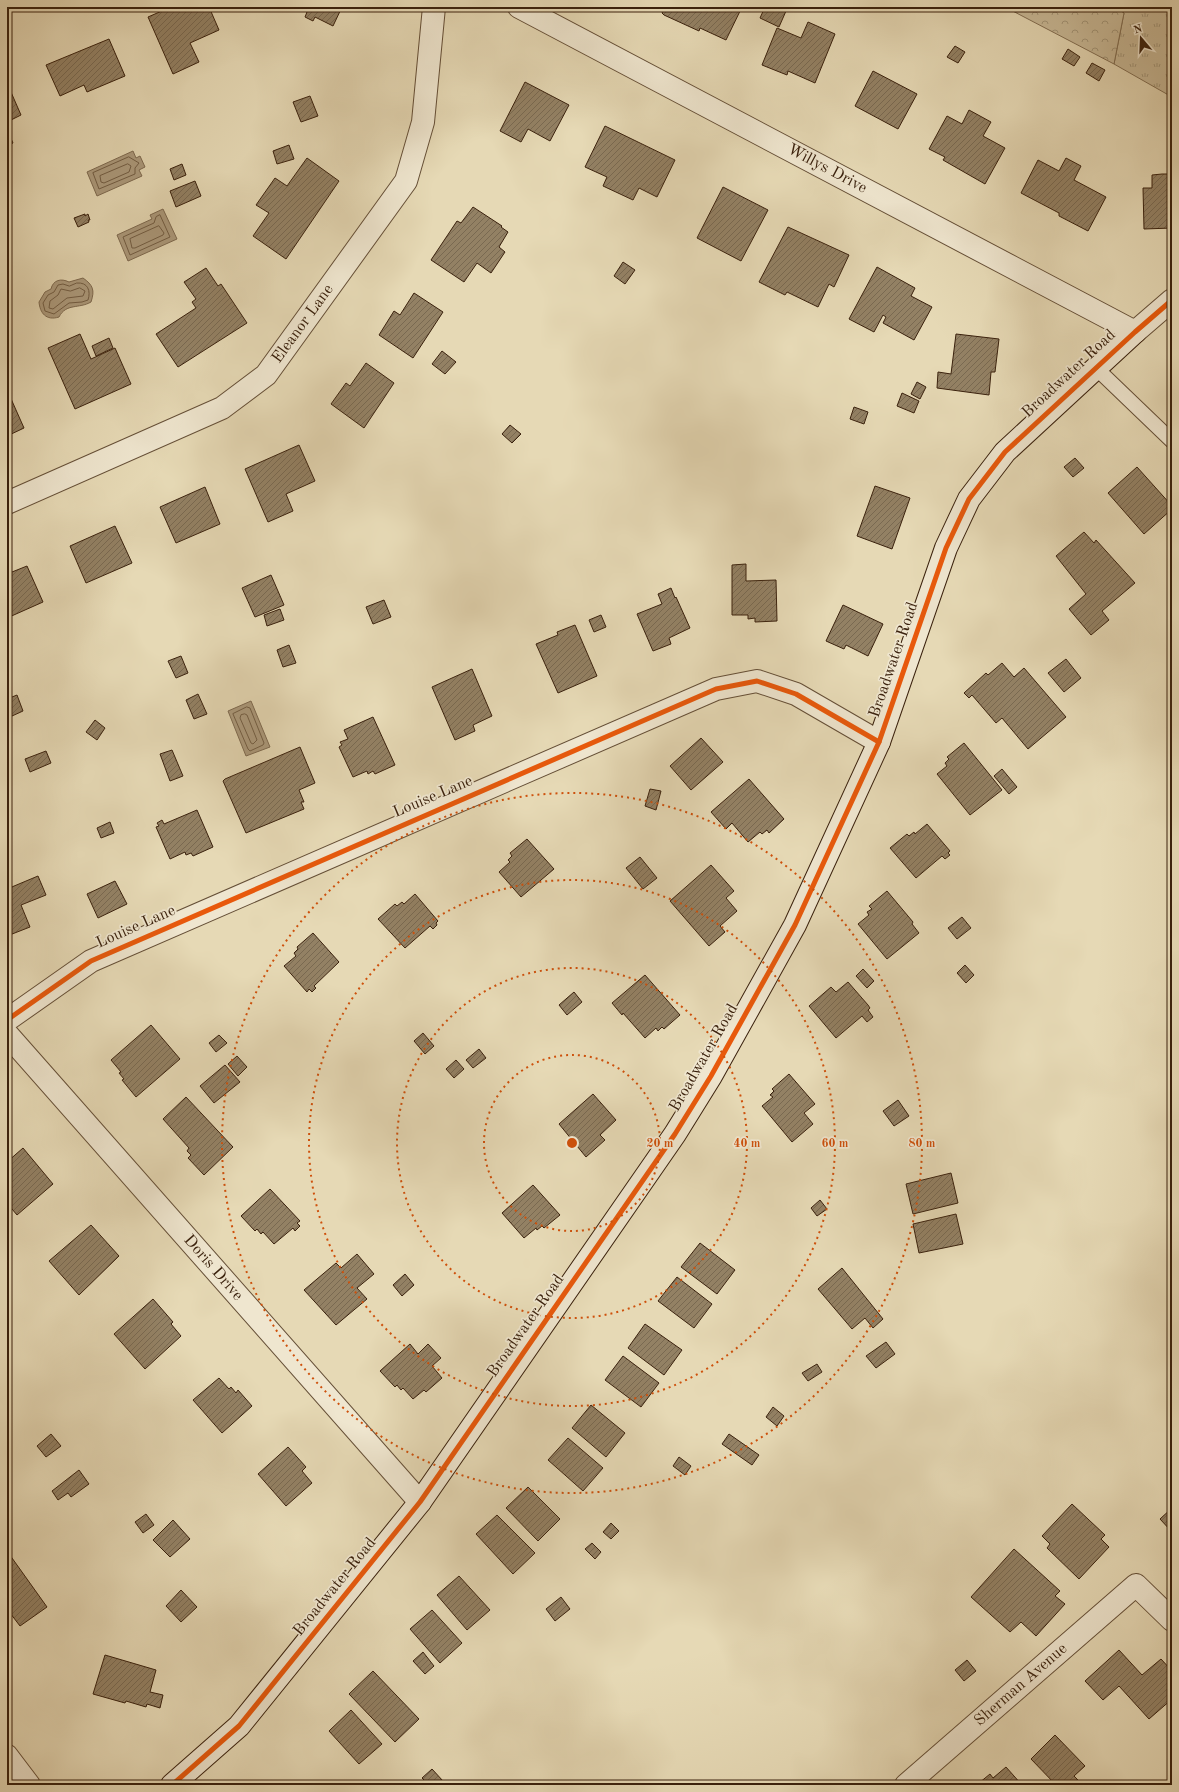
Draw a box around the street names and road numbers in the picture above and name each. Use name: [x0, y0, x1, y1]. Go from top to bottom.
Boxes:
street label: Willys Drive: [785, 141, 869, 197]
street label: Eleanor Lane: [269, 282, 337, 366]
street label: Broadwater Road: [1019, 327, 1119, 421]
street label: Broadwater Road: [867, 600, 921, 720]
street label: Louise Lane: [391, 773, 475, 821]
street label: Louise Lane: [94, 902, 178, 952]
street label: Broadwater Road: [667, 1001, 741, 1115]
street label: Doris Drive: [180, 1232, 246, 1304]
street label: Broadwater Road: [485, 1272, 567, 1380]
street label: Broadwater Road: [291, 1535, 379, 1639]
street label: Sherman Avenue: [972, 1641, 1070, 1729]

